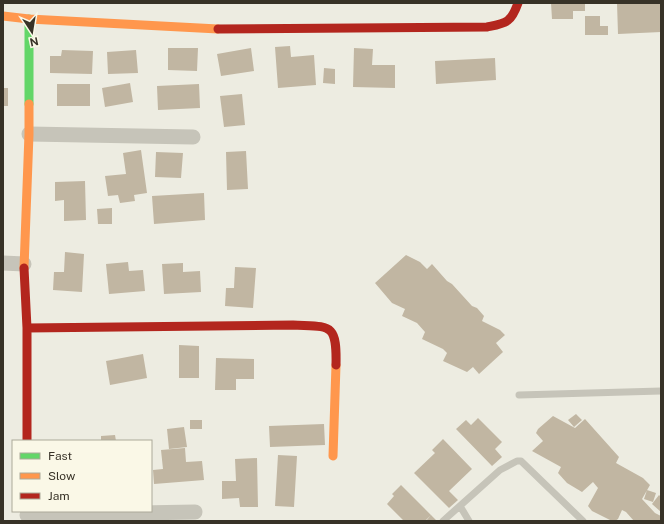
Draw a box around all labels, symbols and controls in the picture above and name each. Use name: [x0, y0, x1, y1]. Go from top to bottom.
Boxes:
north arrow: [12, 12, 52, 52]
text: N: [29, 35, 40, 49]
legend: [12, 440, 152, 512]
text: Fast: [48, 449, 73, 463]
text: Slow: [48, 469, 76, 483]
text: Jam: [48, 489, 70, 503]

